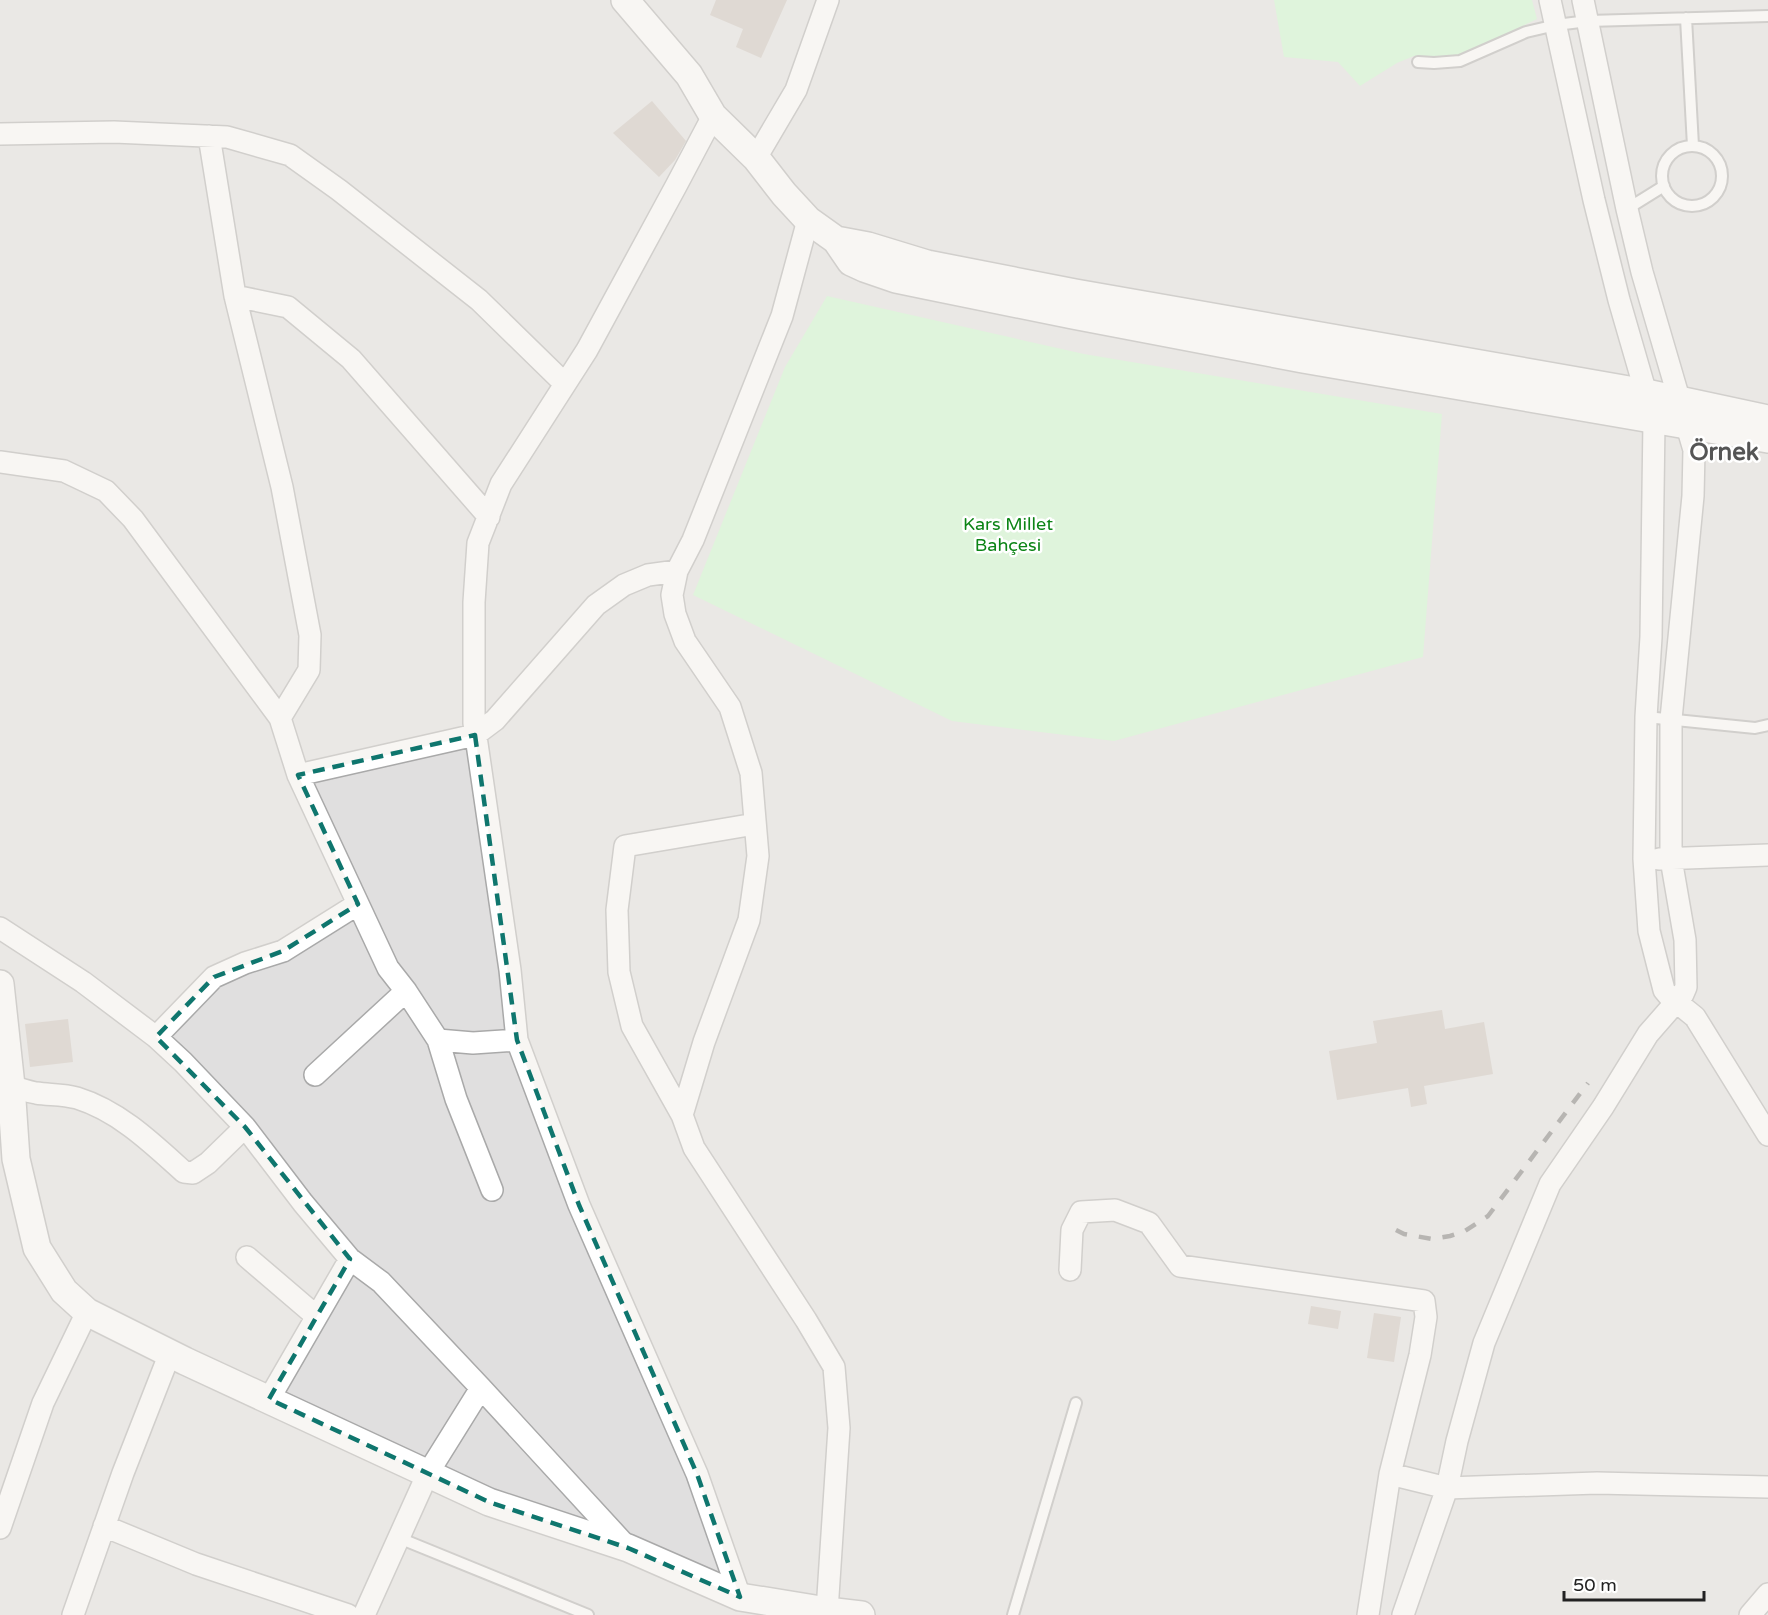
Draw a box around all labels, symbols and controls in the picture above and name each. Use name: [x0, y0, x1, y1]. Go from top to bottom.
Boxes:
district label: Örnek: [1689, 438, 1759, 467]
park label: Kars Millet Bahçesi: [963, 513, 1053, 556]
scale bar: [1564, 1564, 1704, 1602]
text: 50 m: [1573, 1574, 1617, 1596]

